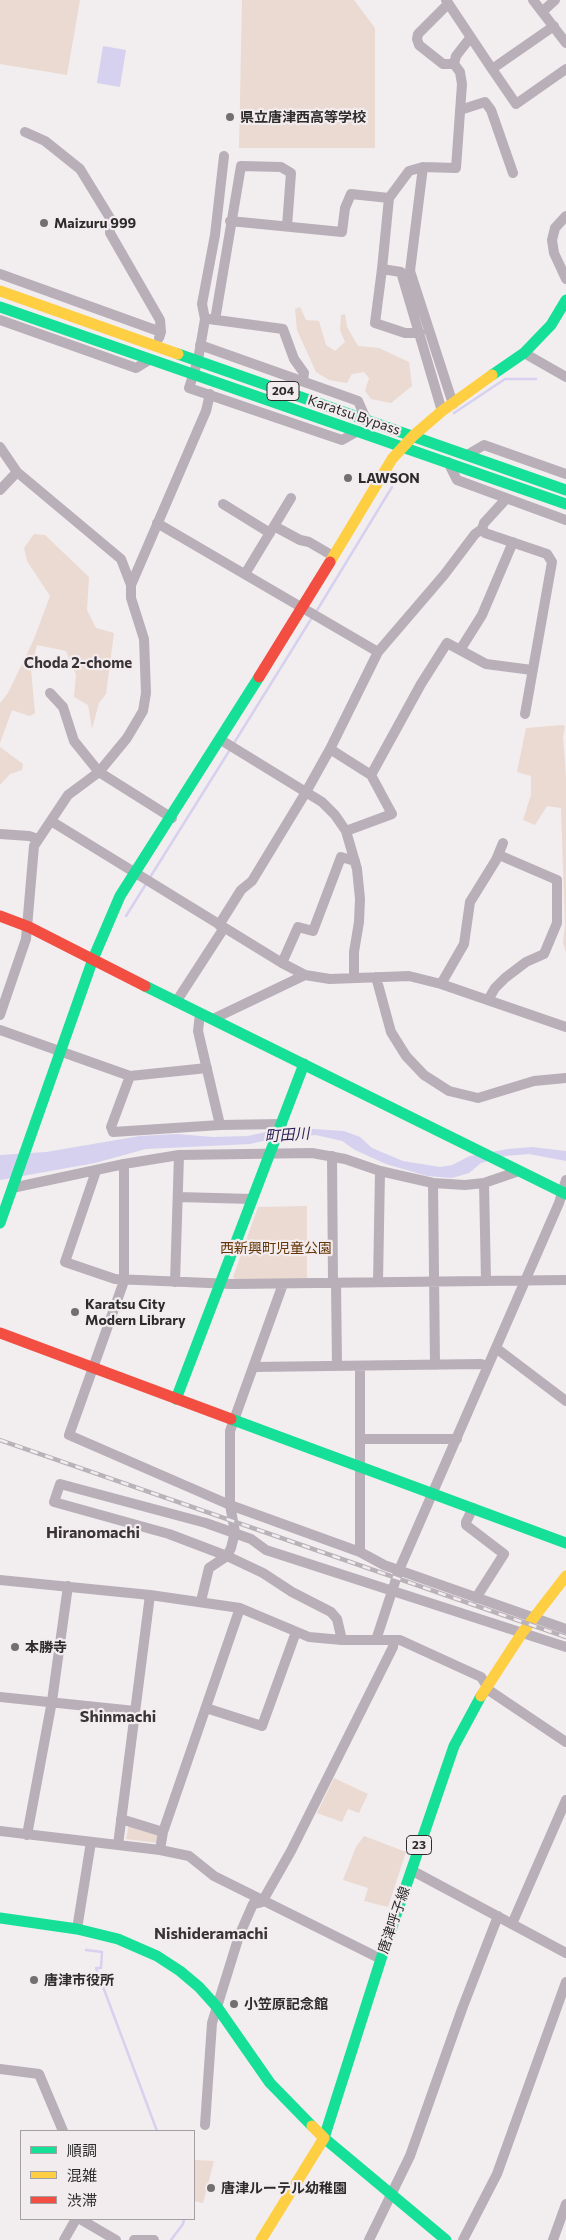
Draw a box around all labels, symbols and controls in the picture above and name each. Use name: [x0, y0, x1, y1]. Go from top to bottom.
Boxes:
place label: 県立唐津西高等学校: [240, 109, 366, 125]
marker: 県立唐津西高等学校: [224, 111, 236, 123]
place label: Maizuru 999: [54, 215, 136, 231]
marker: Maizuru 999: [38, 217, 50, 229]
road number: 204: [267, 382, 299, 401]
street label: Karatsu Bypass: [306, 391, 402, 439]
place label: LAWSON: [358, 470, 420, 486]
marker: LAWSON: [342, 472, 354, 484]
district label: Choda 2-chome: [24, 654, 132, 672]
water label: 町田川: [264, 1124, 310, 1146]
park label: 西新興町児童公園: [220, 1240, 332, 1256]
place label: Karatsu City Modern Library: [85, 1296, 186, 1328]
marker: Karatsu City Modern Library: [69, 1306, 81, 1318]
district label: Hiranomachi: [46, 1523, 140, 1543]
place label: 本勝寺: [25, 1639, 67, 1655]
marker: 本勝寺: [9, 1641, 21, 1653]
district label: Shinmachi: [80, 1707, 156, 1727]
road number: 23: [406, 1836, 432, 1854]
street label: 唐津呼子線: [375, 1884, 413, 1956]
district label: Nishideramachi: [154, 1924, 268, 1944]
place label: 唐津市役所: [44, 1972, 114, 1988]
marker: 唐津市役所: [28, 1974, 40, 1986]
place label: 小笠原記念館: [244, 1996, 328, 2012]
marker: 小笠原記念館: [228, 1998, 240, 2010]
legend: [20, 2130, 195, 2220]
text: 順調: [67, 2141, 97, 2159]
text: 混雑: [67, 2166, 97, 2184]
place label: 唐津ルーテル幼稚園: [221, 2180, 347, 2196]
marker: 唐津ルーテル幼稚園: [205, 2182, 217, 2194]
text: 渋滞: [67, 2191, 97, 2209]

